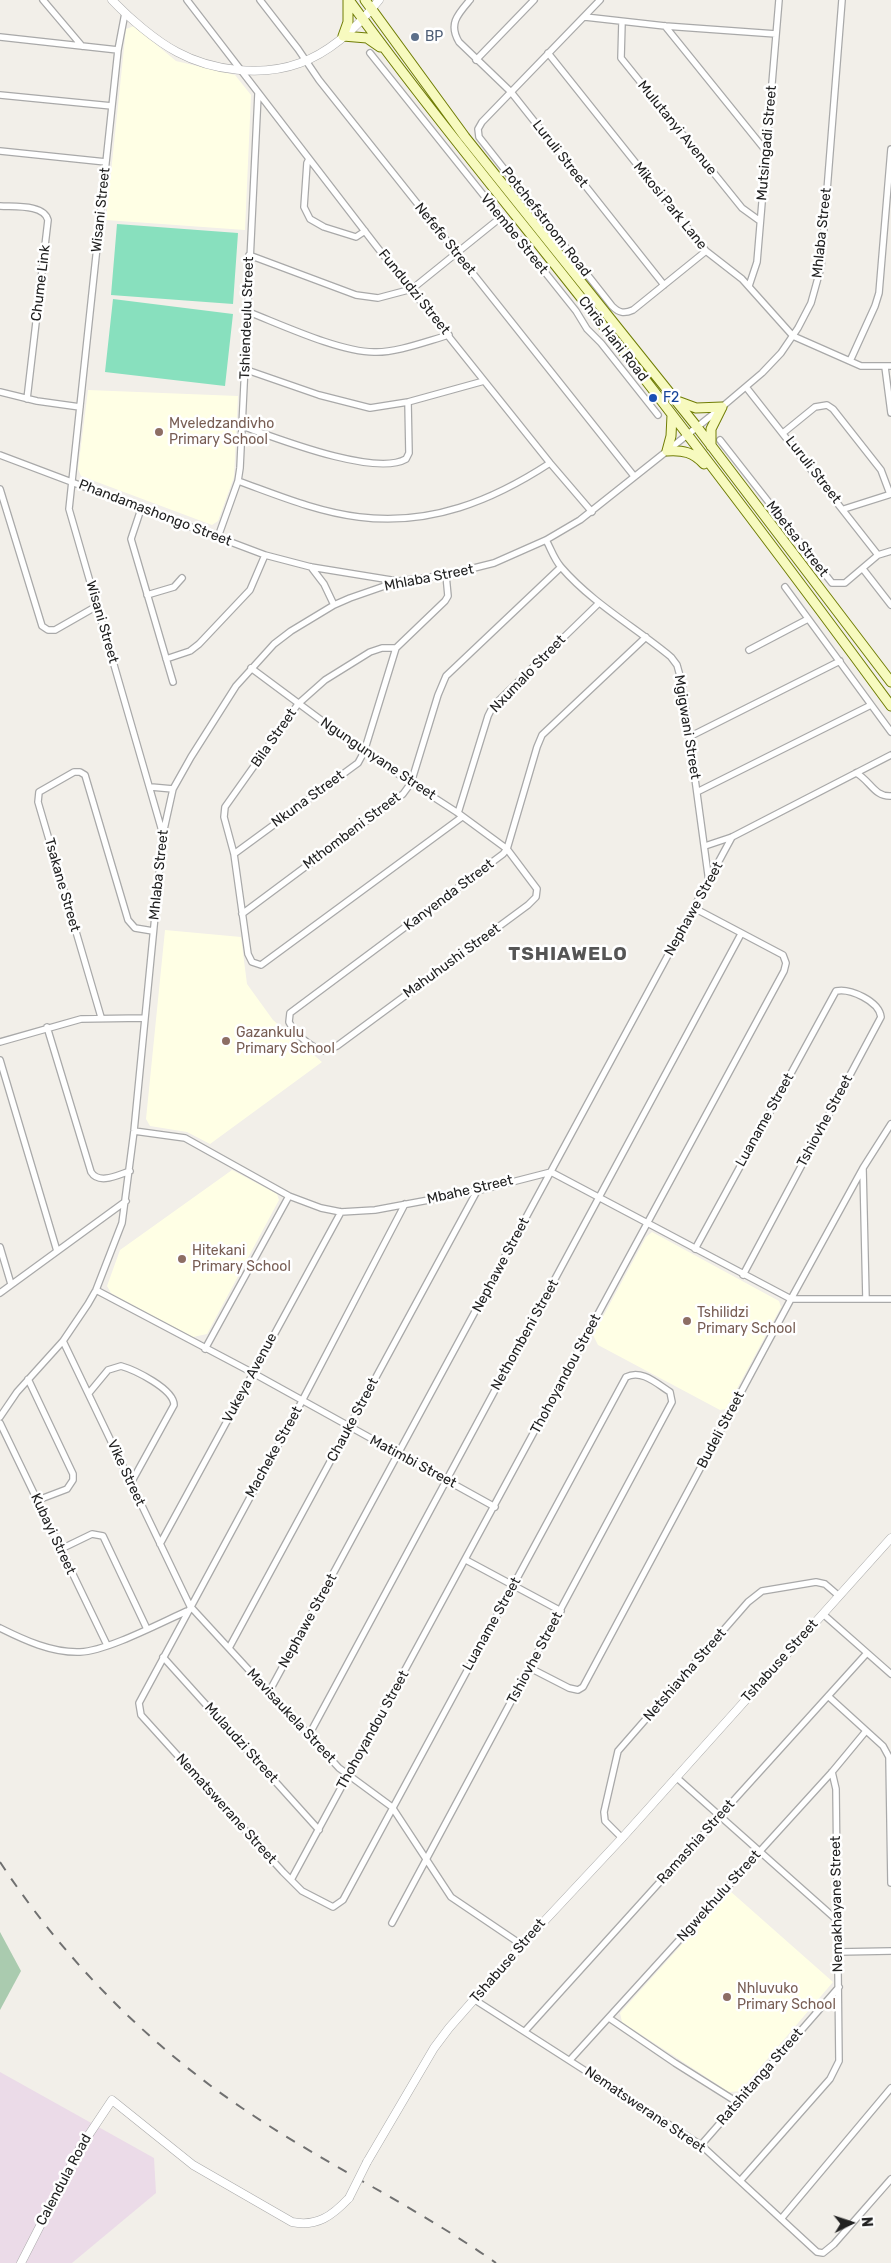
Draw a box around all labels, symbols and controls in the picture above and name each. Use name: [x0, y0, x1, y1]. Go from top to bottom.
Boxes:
place label: BP: [425, 29, 443, 45]
marker: BP: [409, 31, 421, 43]
street label: Mulutanyi Avenue: [634, 77, 720, 179]
street label: Mutsingadi Street: [754, 85, 780, 201]
street label: Luruli Street: [529, 117, 591, 191]
street label: Mikosi Park Lane: [630, 159, 710, 253]
street label: Potchefstroom Road: [498, 164, 594, 280]
street label: Wisani Street: [88, 167, 114, 253]
street label: Mhlaba Street: [809, 187, 835, 279]
street label: Vhembe Street: [477, 191, 551, 277]
street label: Nefefe Street: [411, 200, 479, 278]
street label: Chume Link: [28, 244, 54, 322]
street label: Fundudzi Street: [375, 246, 453, 338]
street label: Tshiendeulu Street: [236, 256, 258, 380]
street label: Chris Hani Road: [575, 293, 651, 385]
place label: F2: [663, 390, 679, 406]
marker: F2: [647, 392, 659, 404]
place label: Mveledzandivho Primary School: [169, 416, 274, 448]
marker: Mveledzandivho Primary School: [153, 426, 165, 438]
street label: Luruli Street: [782, 433, 844, 507]
street label: Phandamashongo Street: [76, 476, 234, 550]
street label: Mbetsa Street: [762, 498, 832, 580]
street label: Mhlaba Street: [383, 561, 475, 595]
street label: Wisani Street: [82, 579, 122, 665]
street label: Nxumalo Street: [487, 632, 569, 716]
street label: Mgigwani Street: [670, 673, 704, 781]
street label: Bila Street: [248, 705, 300, 771]
street label: Ngungunyane Street: [317, 714, 439, 804]
street label: Nkuna Street: [268, 767, 348, 831]
street label: Mthombeni Street: [300, 789, 404, 873]
street label: Mhlaba Street: [146, 829, 172, 921]
street label: Tsakane Street: [41, 836, 83, 934]
street label: Kanyenda Street: [401, 856, 497, 934]
street label: Nephawe Street: [661, 859, 727, 959]
street label: Mahuhushi Street: [400, 920, 504, 1002]
district label: TSHIAWELO: [507, 944, 629, 966]
place label: Gazankulu Primary School: [236, 1025, 335, 1058]
marker: Gazankulu Primary School: [220, 1035, 232, 1047]
street label: Luaname Street: [732, 1070, 798, 1170]
street label: Tshiovhe Street: [794, 1072, 856, 1170]
street label: Mbahe Street: [426, 1172, 514, 1208]
street label: Nephawe Street: [469, 1215, 533, 1315]
place label: Hitekani Primary School: [192, 1243, 291, 1276]
marker: Hitekani Primary School: [176, 1253, 188, 1265]
street label: Nethombeni Street: [488, 1277, 562, 1393]
place label: Tshilidzi Primary School: [697, 1305, 796, 1338]
street label: Thohoyandou Street: [527, 1311, 605, 1437]
marker: Tshilidzi Primary School: [681, 1315, 693, 1327]
street label: Vukeya Avenue: [219, 1330, 281, 1426]
street label: Chauke Street: [324, 1375, 382, 1465]
street label: Budeli Street: [694, 1389, 748, 1471]
street label: Macheke Street: [242, 1404, 306, 1500]
street label: Matimbi Street: [367, 1432, 459, 1492]
street label: Vike Street: [103, 1437, 149, 1509]
street label: Kubayi Street: [27, 1491, 79, 1577]
street label: Nephawe Street: [275, 1571, 341, 1671]
street label: Luaname Street: [459, 1574, 525, 1674]
street label: Tshiovhe Street: [504, 1609, 566, 1707]
street label: Tshabuse Street: [738, 1616, 822, 1706]
street label: Netshiavha Street: [640, 1625, 730, 1725]
street label: Mavisaukela Street: [243, 1665, 339, 1767]
street label: Thohoyandou Street: [333, 1668, 413, 1792]
street label: Mulaudzi Street: [201, 1700, 281, 1786]
street label: Nematswerane Street: [172, 1751, 280, 1867]
street label: Ramashia Street: [654, 1796, 738, 1888]
street label: Nemakhayane Street: [827, 1836, 847, 1972]
street label: Ngwekhulu Street: [674, 1847, 764, 1945]
street label: Tshabuse Street: [467, 1916, 549, 2006]
place label: Nhluvuko Primary School: [737, 1981, 836, 2014]
marker: Nhluvuko Primary School: [721, 1991, 733, 2003]
street label: Ratshitanga Street: [713, 2025, 807, 2129]
street label: Nematswerane Street: [581, 2063, 709, 2157]
street label: Calendula Road: [33, 2131, 95, 2229]
north arrow: [826, 2198, 876, 2248]
text: N: [858, 2216, 875, 2228]

